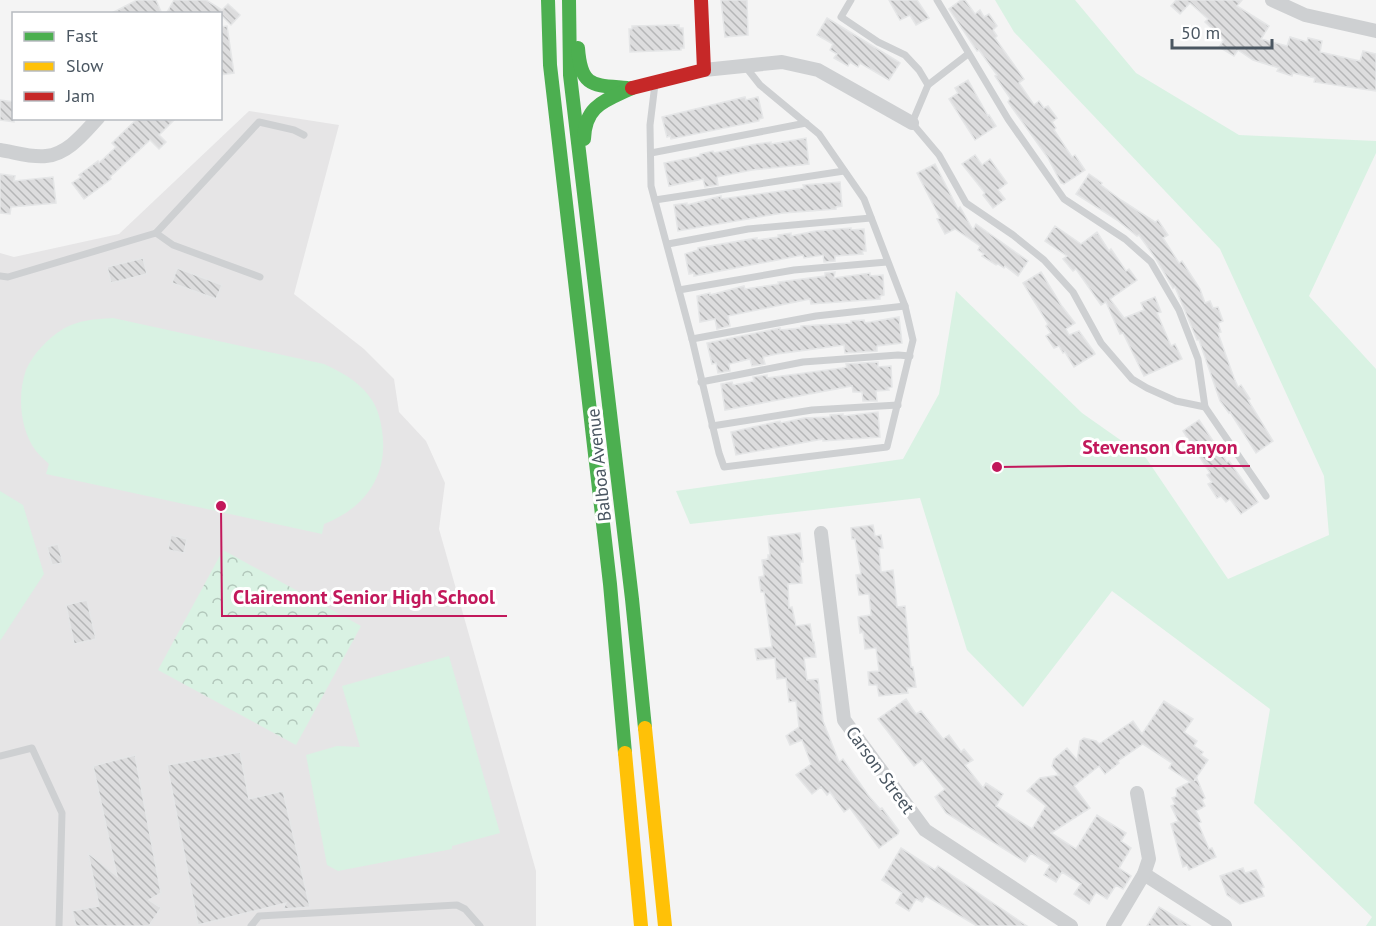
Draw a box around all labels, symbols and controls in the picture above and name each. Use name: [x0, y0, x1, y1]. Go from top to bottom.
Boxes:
legend: [12, 12, 222, 120]
scale bar: [1172, 12, 1272, 50]
text: 50 m: [1181, 21, 1220, 44]
text: Fast: [66, 24, 98, 47]
text: Slow: [66, 54, 104, 77]
text: Jam: [65, 84, 95, 107]
street label: Balboa Avenue: [581, 407, 616, 523]
callout: Stevenson Canyon: [1070, 428, 1250, 466]
text: Stevenson Canyon: [1082, 434, 1238, 460]
callout: Clairemont Senior High School: [222, 578, 507, 616]
text: Clairemont Senior High School: [233, 584, 495, 610]
street label: Carson Street: [841, 721, 920, 818]

